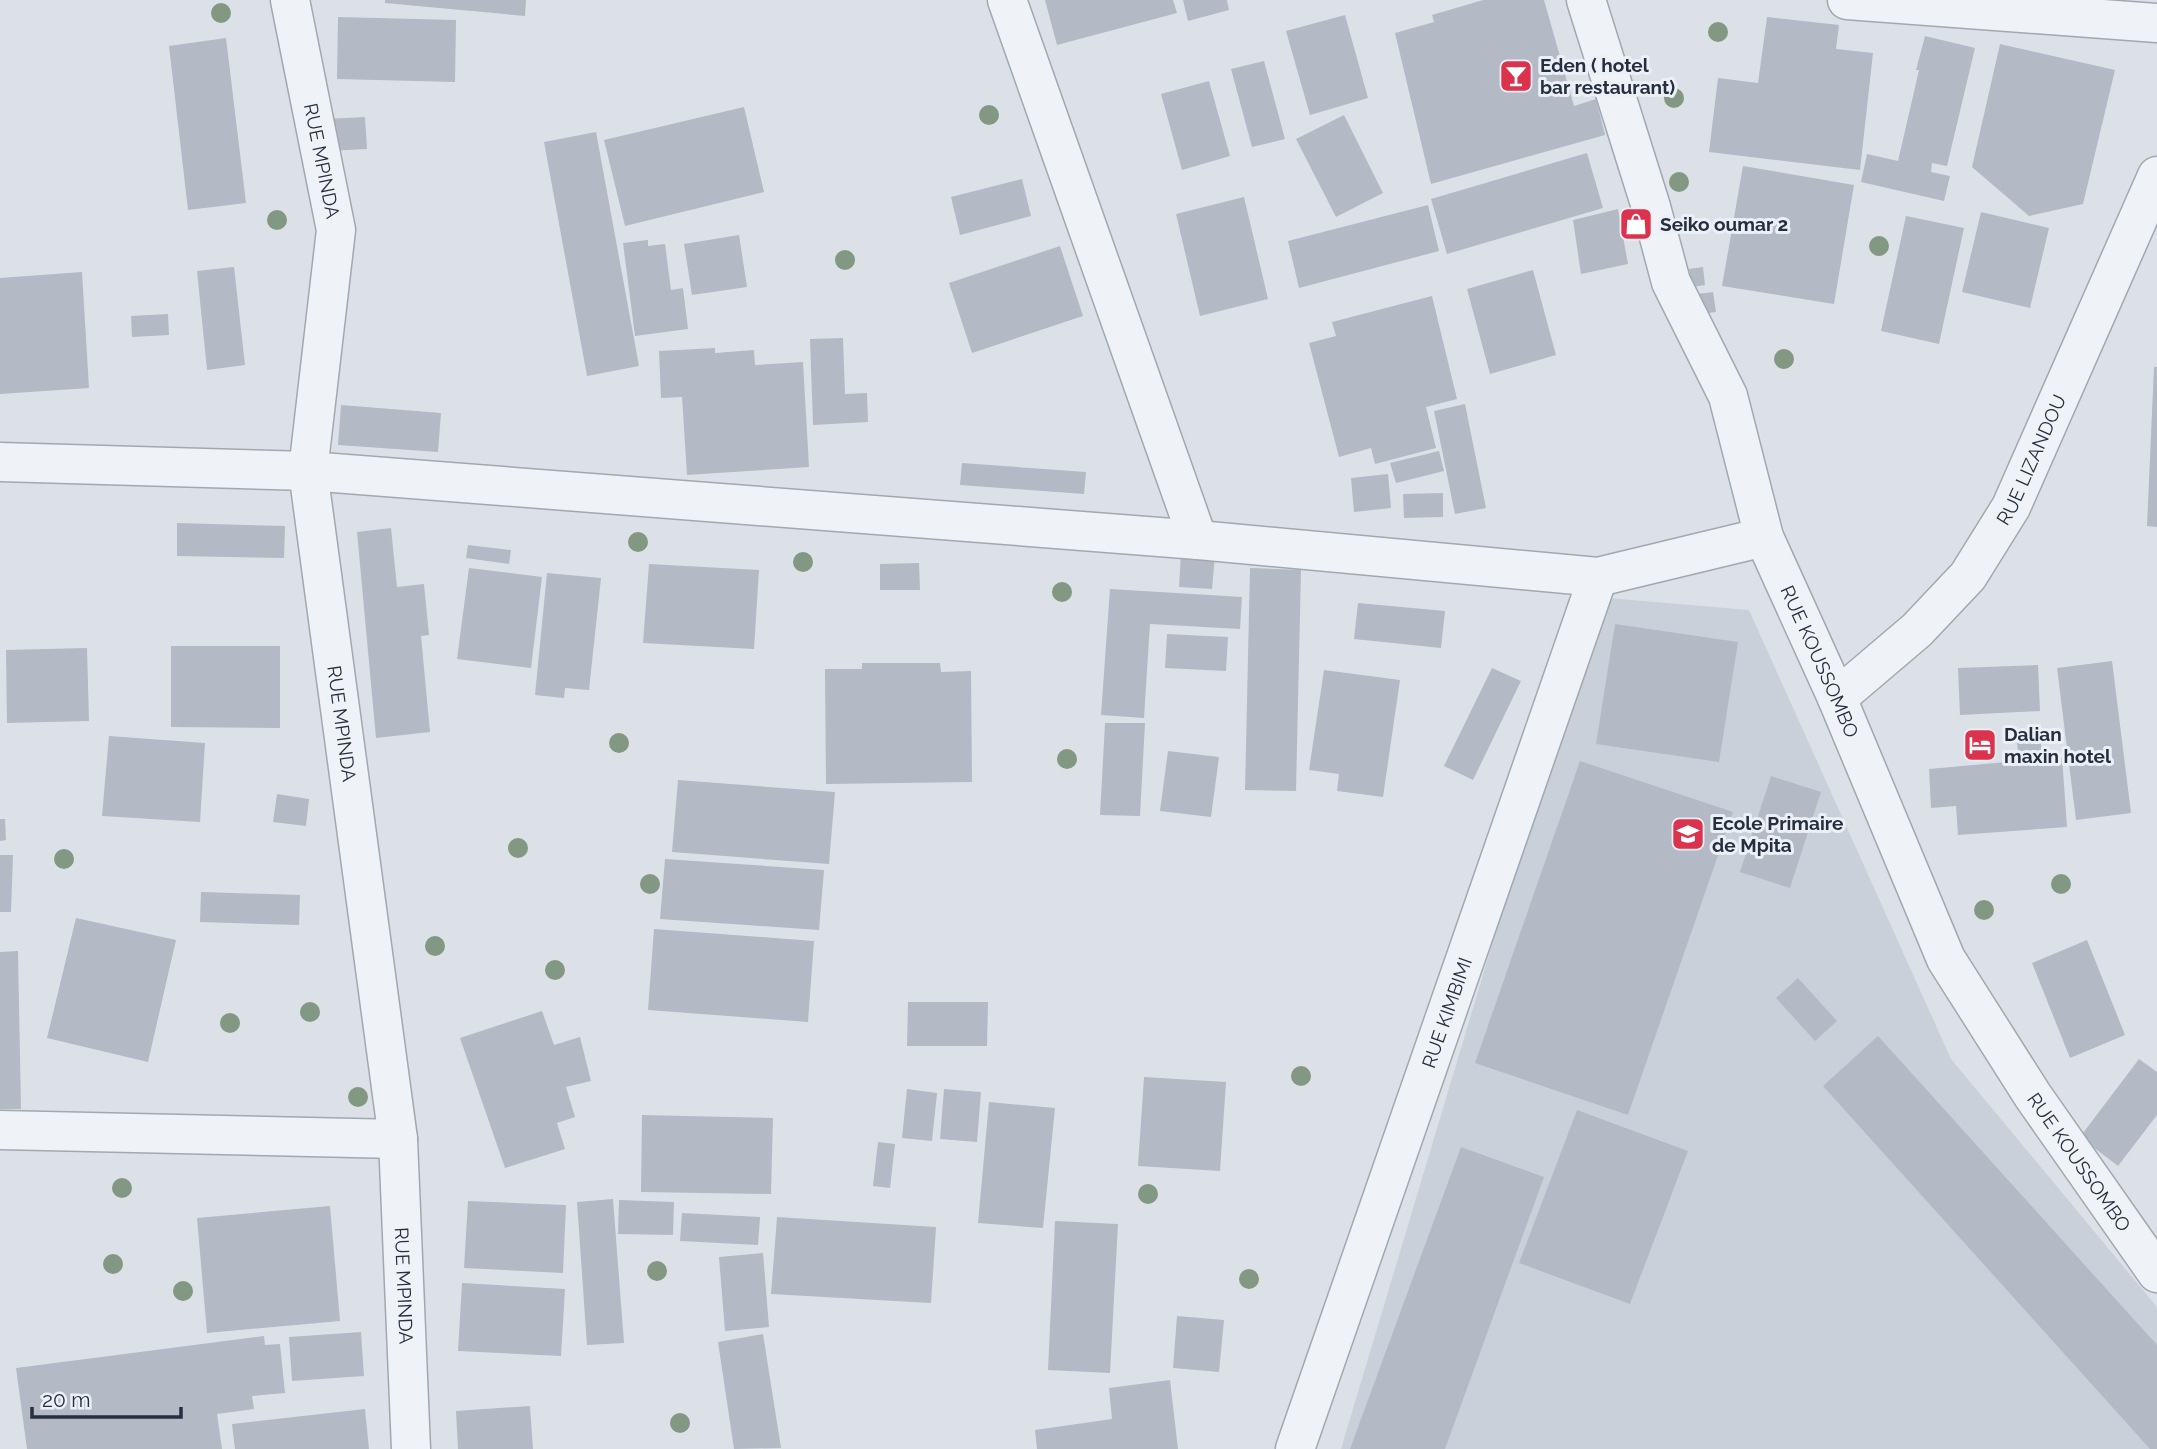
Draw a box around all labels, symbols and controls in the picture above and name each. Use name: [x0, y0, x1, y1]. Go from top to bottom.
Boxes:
place label: Eden ( hotel bar restaurant): [1540, 54, 1675, 98]
bar icon: Eden ( hotel bar restaurant): [1497, 57, 1535, 95]
street label: RUE MPINDA: [300, 101, 344, 221]
shop icon: Seiko oumar 2: [1617, 205, 1655, 243]
place label: Seiko oumar 2: [1660, 213, 1788, 235]
street label: RUE LIZANDOU: [1992, 391, 2070, 529]
street label: RUE KOUSSOMBO: [1776, 582, 1863, 741]
street label: RUE MPINDA: [323, 664, 361, 783]
place label: Dalian maxin hotel: [2004, 723, 2112, 767]
hotel icon: Dalian maxin hotel: [1961, 726, 1999, 764]
place label: Ecole Primaire de Mpita: [1712, 812, 1843, 856]
school or university icon: Ecole Primaire de Mpita: [1669, 815, 1707, 853]
street label: RUE KIMBIMI: [1417, 954, 1476, 1071]
street label: RUE KOUSSOMBO: [2023, 1088, 2135, 1236]
street label: RUE MPINDA: [391, 1227, 418, 1345]
scale bar: [32, 1376, 180, 1420]
text: 20 m: [42, 1387, 90, 1412]

